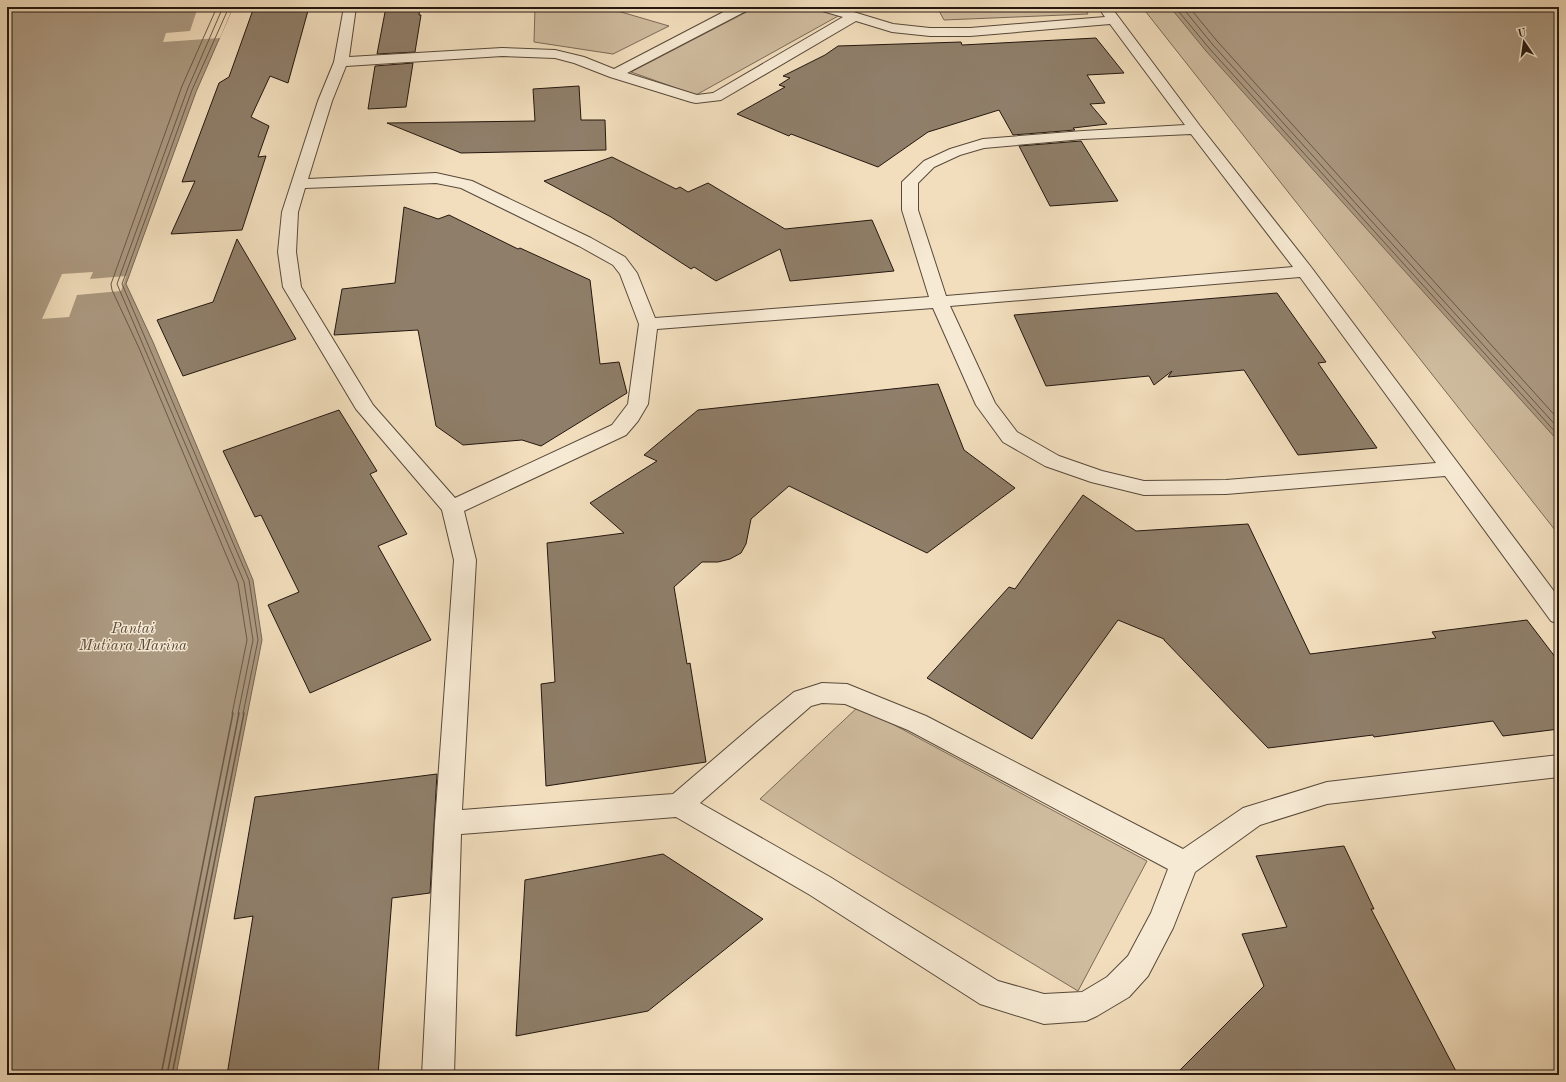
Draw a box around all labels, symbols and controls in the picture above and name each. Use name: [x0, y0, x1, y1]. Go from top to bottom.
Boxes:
north arrow: [1504, 22, 1544, 62]
text: U: [1517, 27, 1528, 40]
water label: Pantai Mutiara Marina: [78, 622, 187, 654]

